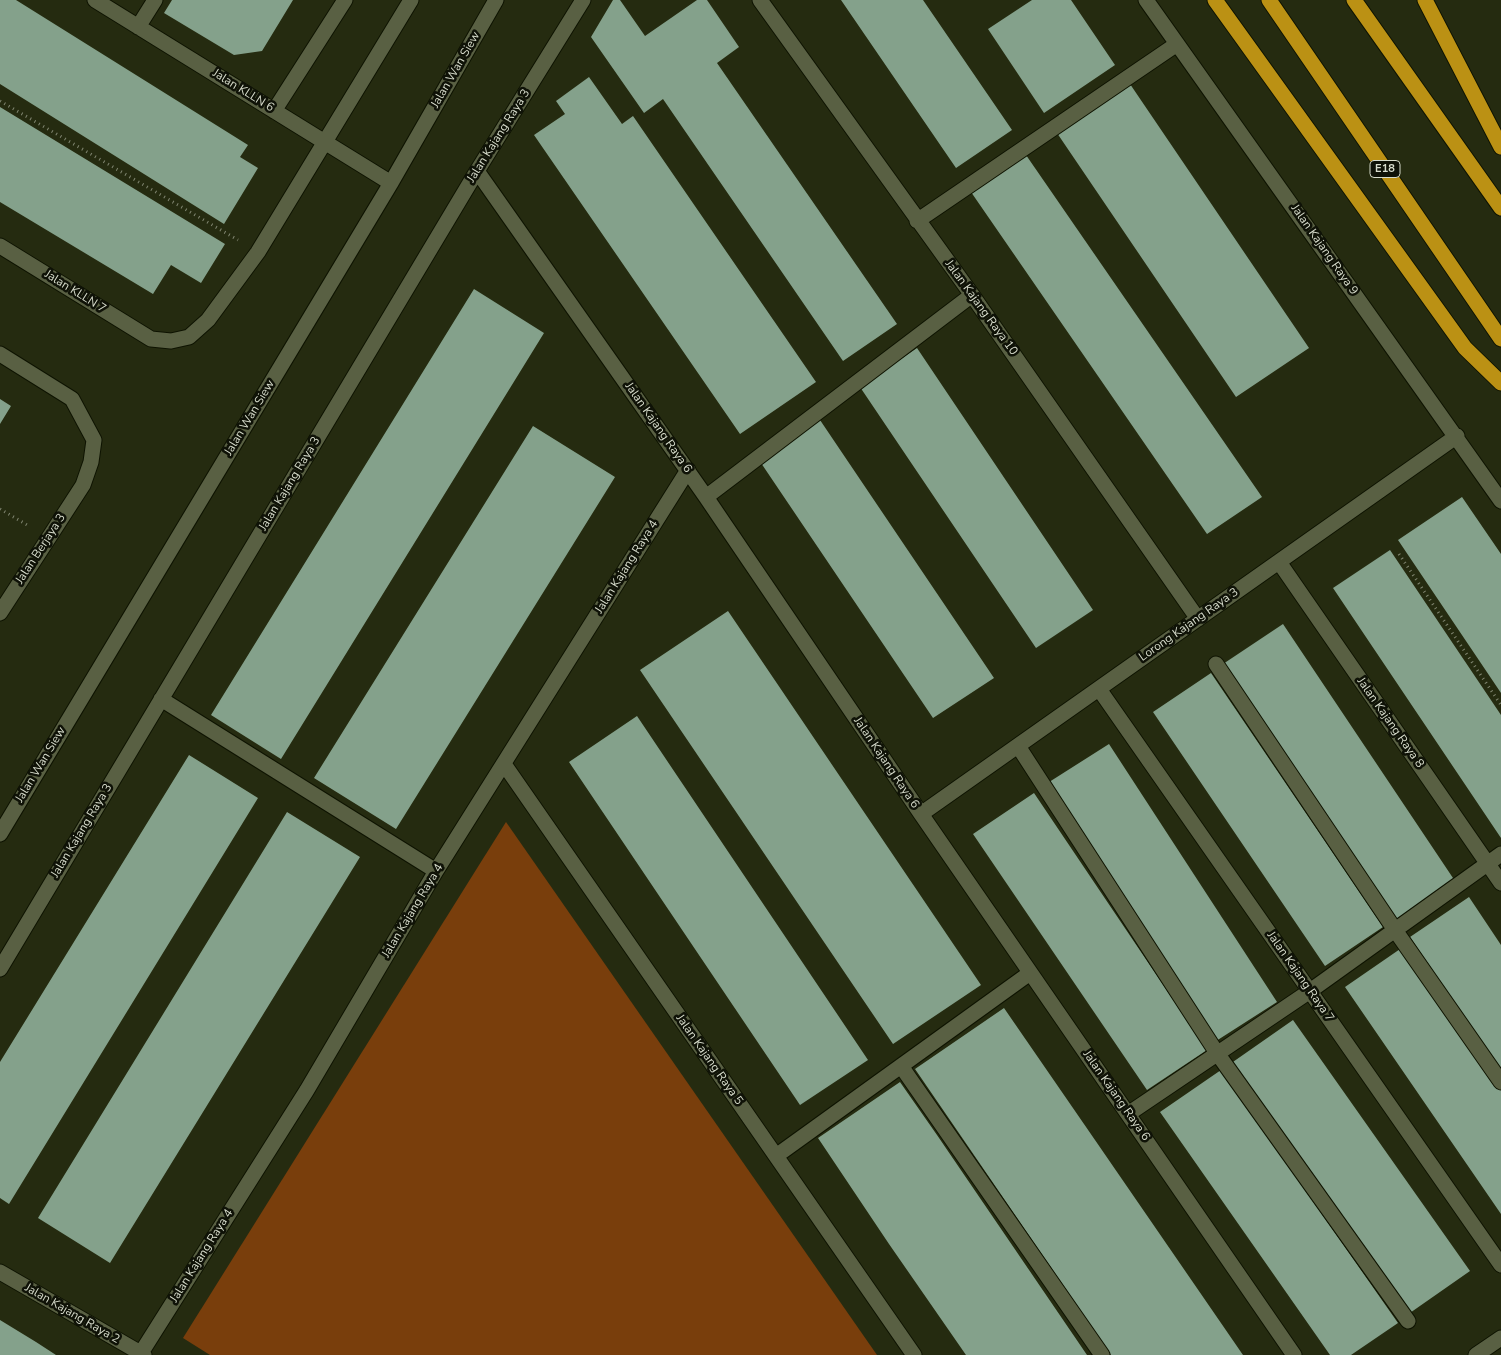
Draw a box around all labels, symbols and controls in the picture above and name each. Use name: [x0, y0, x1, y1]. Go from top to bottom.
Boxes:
street label: Jalan Wan Siew: [428, 29, 484, 111]
street label: Jalan KLLN 6: [210, 66, 276, 116]
street label: Jalan Kajang Raya 3: [465, 87, 533, 185]
road number: E18: [1370, 160, 1400, 178]
street label: Jalan Kajang Raya 9: [1287, 202, 1361, 298]
street label: Jalan Kajang Raya 10: [942, 258, 1020, 358]
street label: Jalan KLLN 7: [42, 267, 108, 317]
street label: Jalan Wan Siew: [222, 378, 278, 458]
street label: Jalan Kajang Raya 6: [621, 380, 695, 476]
street label: Jalan Kajang Raya 3: [256, 434, 324, 534]
street label: Jalan Berjaya 3: [13, 511, 69, 587]
street label: Jalan Kajang Raya 4: [593, 518, 661, 616]
street label: Lorong Kajang Raya 3: [1137, 585, 1241, 665]
street label: Jalan Kajang Raya 8: [1353, 675, 1427, 771]
street label: Jalan Kajang Raya 6: [850, 715, 922, 811]
street label: Jalan Wan Siew: [13, 725, 69, 805]
street label: Jalan Kajang Raya 3: [48, 781, 116, 881]
street label: Jalan Kajang Raya 4: [379, 861, 447, 961]
street label: Jalan Kajang Raya 7: [1263, 929, 1337, 1025]
street label: Jalan Kajang Raya 5: [672, 1012, 746, 1108]
street label: Jalan Kajang Raya 6: [1079, 1048, 1153, 1144]
street label: Jalan Kajang Raya 4: [168, 1207, 236, 1305]
street label: Jalan Kajang Raya 2: [22, 1281, 122, 1347]

